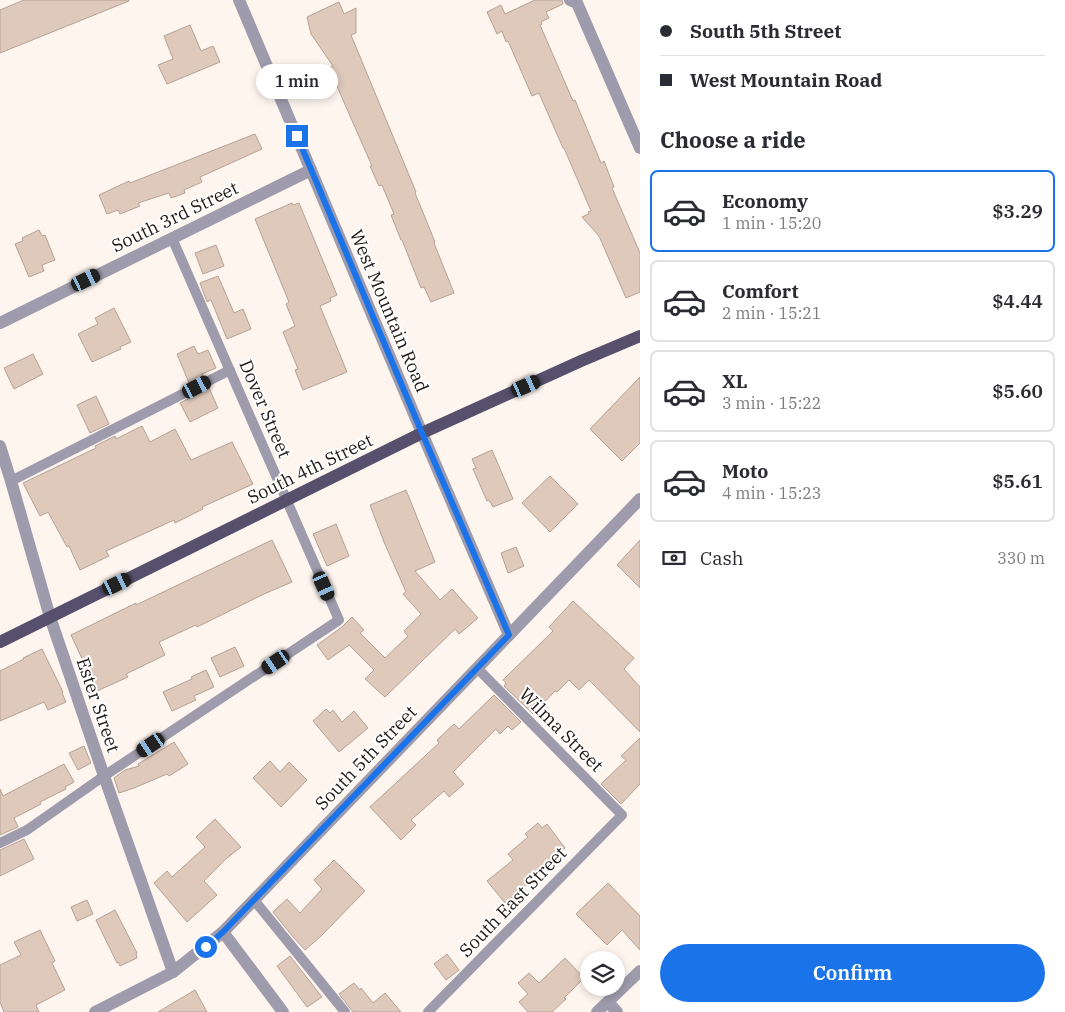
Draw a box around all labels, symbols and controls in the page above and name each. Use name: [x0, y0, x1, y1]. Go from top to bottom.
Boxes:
text: South 5th Street: [690, 19, 841, 43]
callout: 1 min: [256, 64, 338, 98]
text: West Mountain Road: [690, 68, 882, 92]
text: 1 min: [275, 71, 319, 91]
route end: [286, 125, 308, 147]
text: Choose a ride: [660, 125, 806, 154]
street label: South 3rd Street: [108, 176, 242, 257]
icon: car: [662, 189, 707, 234]
text: Economy: [722, 189, 808, 213]
text: $3.29: [992, 199, 1043, 223]
text: 1 min · 15:20: [722, 213, 821, 233]
street label: West Mountain Road: [345, 226, 434, 396]
car: [69, 267, 102, 293]
icon: car: [662, 279, 707, 324]
text: Comfort: [722, 279, 799, 303]
text: $4.44: [992, 289, 1043, 313]
text: 2 min · 15:21: [722, 303, 821, 323]
street label: Dover Street: [234, 356, 296, 461]
icon: car: [662, 369, 707, 414]
text: XL: [722, 369, 748, 393]
car: [509, 373, 542, 399]
car: [180, 374, 213, 400]
text: $5.60: [992, 379, 1043, 403]
text: 3 min · 15:22: [722, 393, 821, 413]
street label: South 4th Street: [243, 428, 376, 509]
icon: car: [662, 459, 707, 504]
text: Moto: [722, 459, 768, 483]
text: $5.61: [992, 469, 1043, 493]
text: 4 min · 15:23: [722, 483, 821, 503]
icon: cash: [660, 544, 688, 572]
text: Cash: [700, 546, 744, 570]
text: 330 m: [997, 548, 1045, 568]
car: [311, 569, 336, 603]
car: [100, 571, 133, 597]
car: [259, 647, 292, 677]
street label: Ester Street: [71, 654, 125, 755]
street label: Wilma Street: [514, 683, 608, 777]
street label: South 5th Street: [310, 700, 421, 815]
car: [134, 730, 167, 760]
street label: South East Street: [454, 842, 571, 962]
route start: [195, 936, 217, 958]
button: Confirm: [660, 944, 1045, 1002]
map controls: [580, 951, 625, 996]
button: layers: [580, 951, 625, 996]

